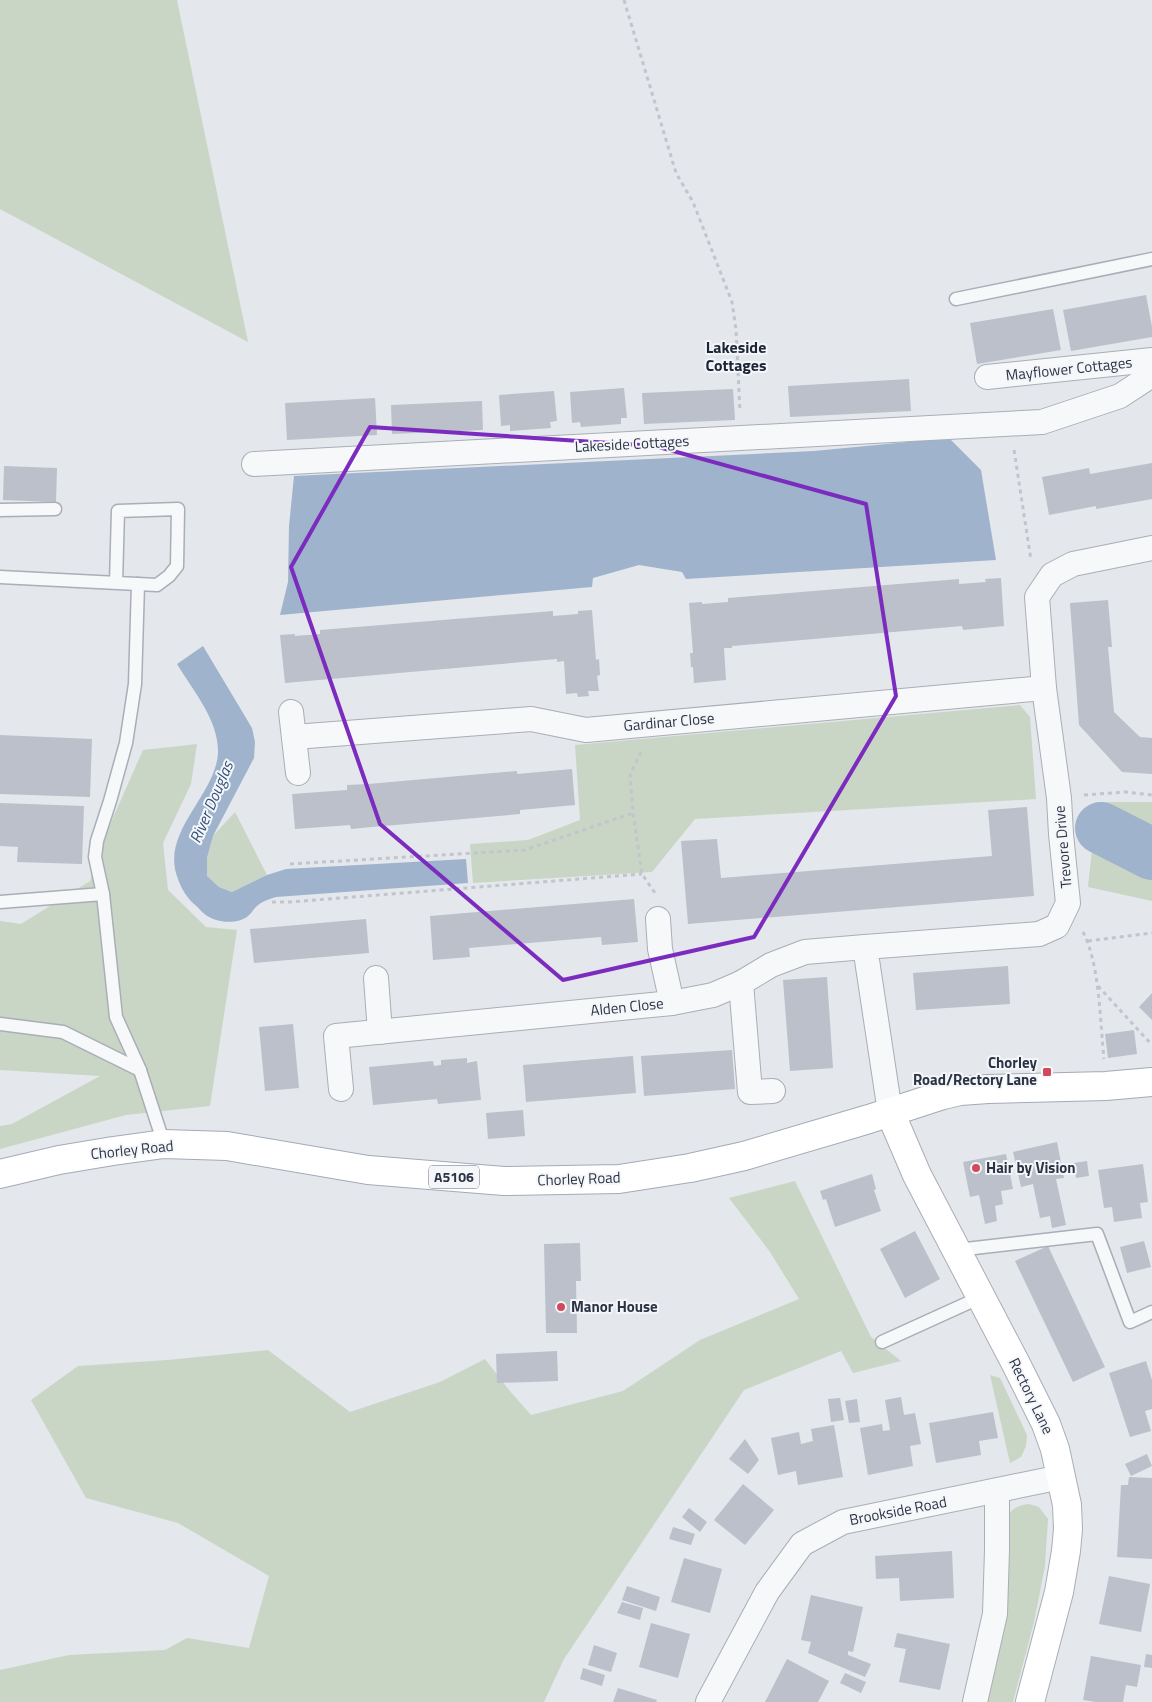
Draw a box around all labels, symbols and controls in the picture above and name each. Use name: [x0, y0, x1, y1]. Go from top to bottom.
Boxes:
district label: Lakeside Cottages: [705, 335, 767, 377]
street label: Mayflower Cottages: [1005, 350, 1133, 387]
street label: Lakeside Cottages: [574, 429, 690, 458]
street label: Gardinar Close: [623, 706, 715, 737]
water label: River Douglas: [183, 756, 239, 847]
street label: Trevore Drive: [1047, 805, 1078, 889]
street label: Alden Close: [589, 991, 665, 1022]
place label: Chorley Road/Rectory Lane: [913, 1051, 1037, 1091]
marker: Chorley Road/Rectory Lane: [1041, 1066, 1053, 1078]
street label: Chorley Road: [89, 1134, 175, 1165]
place label: Hair by Vision: [986, 1156, 1076, 1179]
marker: Hair by Vision: [970, 1162, 982, 1174]
road number: A5106: [429, 1166, 479, 1188]
street label: Chorley Road: [537, 1166, 621, 1191]
place label: Manor House: [571, 1295, 658, 1318]
marker: Manor House: [555, 1301, 567, 1313]
street label: Rectory Lane: [1003, 1354, 1060, 1438]
street label: Brookside Road: [847, 1490, 949, 1531]

